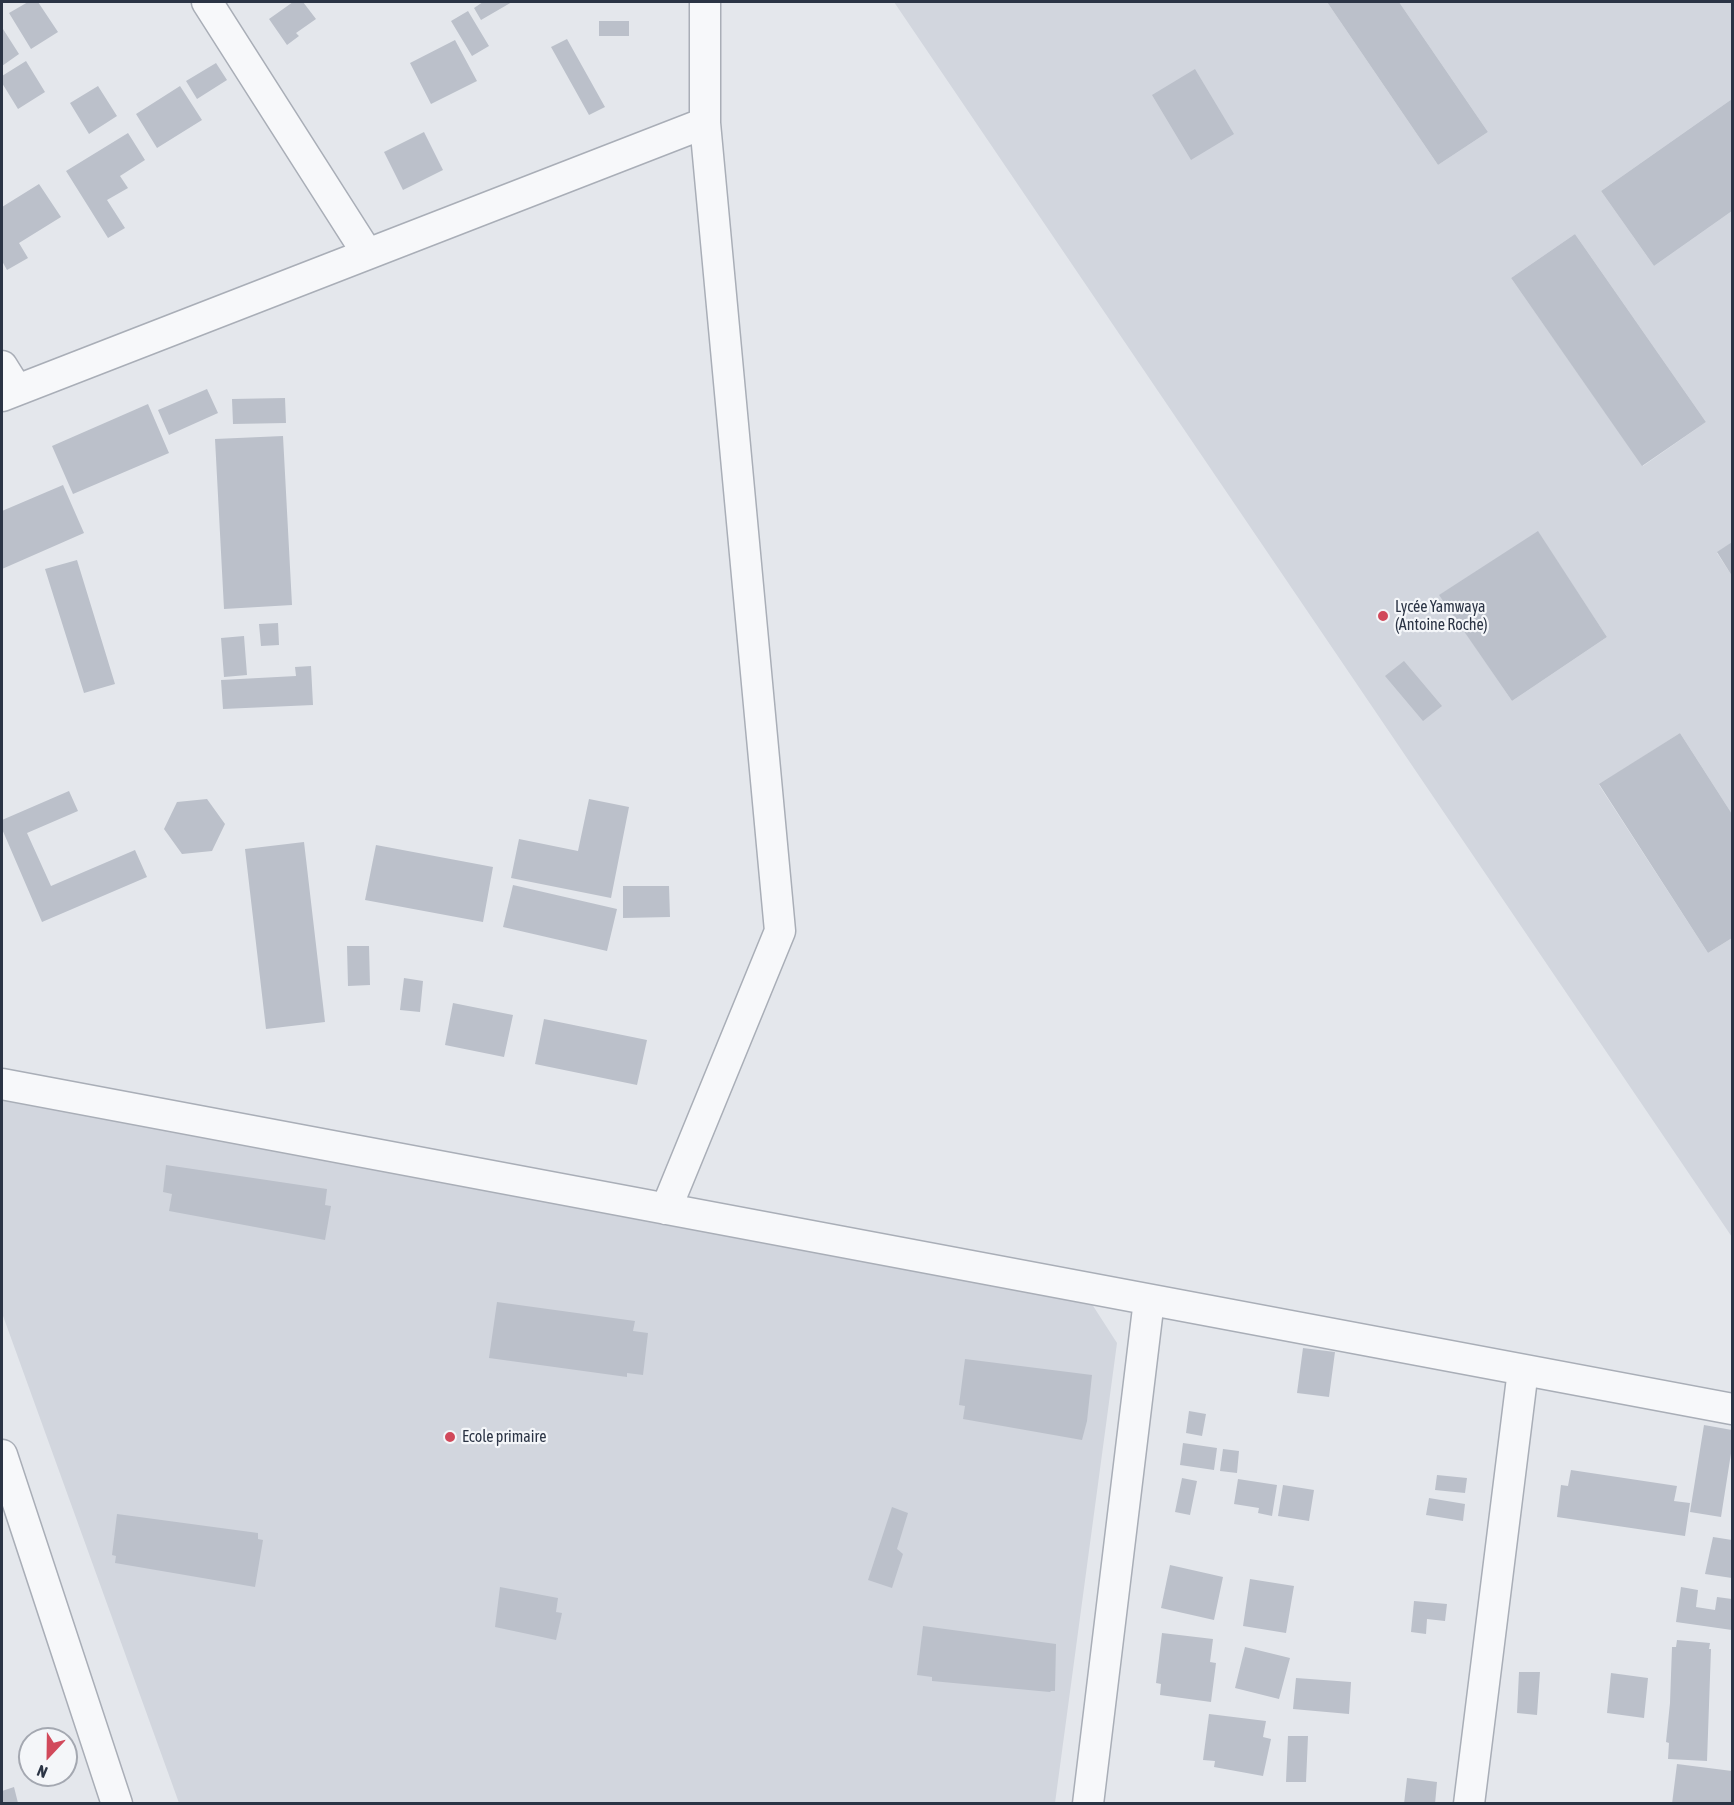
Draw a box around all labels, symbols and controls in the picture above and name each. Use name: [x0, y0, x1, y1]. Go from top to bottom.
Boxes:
place label: Lycée Yamwaya (Antoine Roche): [1395, 597, 1488, 635]
marker: Lycée Yamwaya (Antoine Roche): [1376, 609, 1390, 623]
place label: Ecole primaire: [462, 1427, 546, 1447]
marker: Ecole primaire: [443, 1430, 457, 1444]
north arrow: [18, 1727, 78, 1787]
text: N: [34, 1762, 50, 1782]

